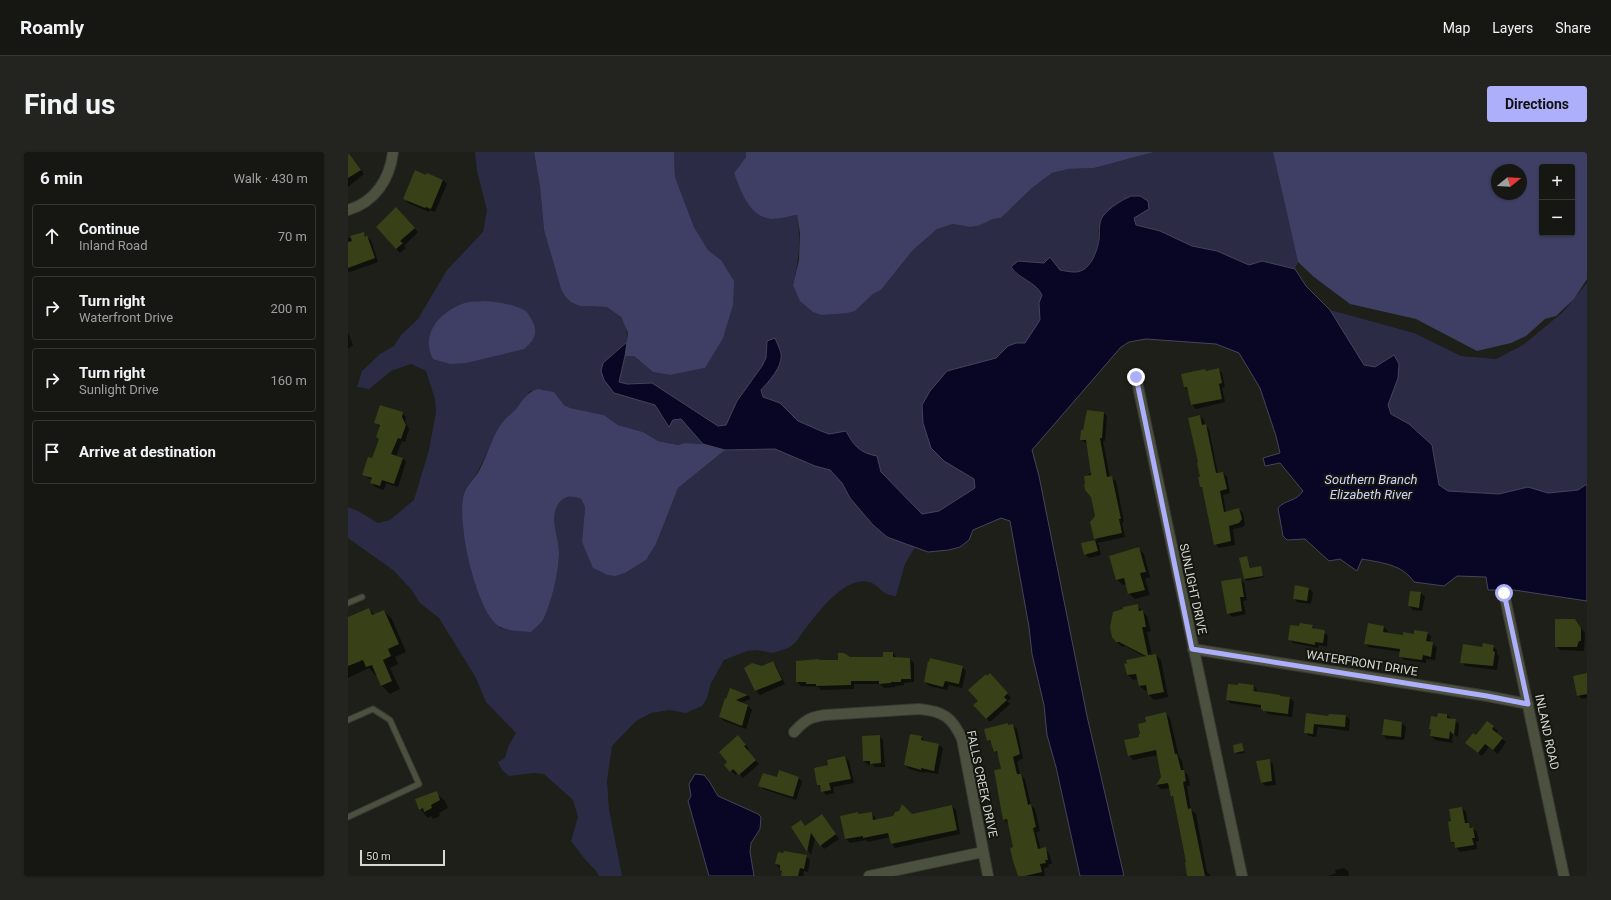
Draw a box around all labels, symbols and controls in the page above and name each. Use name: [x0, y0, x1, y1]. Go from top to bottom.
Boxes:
text: Roamly: [20, 16, 84, 39]
text: Map: [1443, 20, 1470, 36]
text: Layers: [1492, 20, 1533, 36]
text: Share: [1555, 20, 1591, 36]
button: Directions: [1487, 86, 1587, 122]
text: Find us: [24, 88, 115, 121]
north arrow: [1491, 164, 1527, 200]
map controls: [1539, 164, 1575, 236]
button: +: [1539, 164, 1575, 200]
text: 6 min: [40, 168, 83, 188]
text: Walk · 430 m: [233, 171, 308, 186]
button: −: [1539, 200, 1575, 236]
text: Continue: [79, 220, 140, 238]
icon: ahead: [41, 225, 63, 247]
text: 70 m: [278, 229, 307, 244]
text: Inland Road: [79, 238, 148, 253]
text: Turn right: [79, 292, 145, 310]
icon: right: [41, 297, 63, 319]
text: 200 m: [270, 301, 307, 316]
text: Waterfront Drive: [79, 310, 173, 325]
text: Turn right: [79, 364, 145, 382]
route end: [1127, 368, 1145, 386]
icon: right: [41, 369, 63, 391]
text: 160 m: [270, 373, 307, 388]
text: Sunlight Drive: [79, 382, 159, 397]
icon: arrive: [41, 441, 63, 463]
text: Arrive at destination: [79, 443, 216, 461]
water label: Southern Branch Elizabeth River: [1324, 472, 1418, 502]
street label: SUNLIGHT DRIVE: [1177, 542, 1210, 636]
route start: [1495, 584, 1513, 602]
street label: WATERFRONT DRIVE: [1305, 647, 1419, 679]
street label: INLAND ROAD: [1532, 693, 1562, 771]
street label: FALLS CREEK DRIVE: [964, 729, 1000, 839]
scale bar: [360, 848, 445, 867]
text: 50 m: [366, 850, 391, 863]

